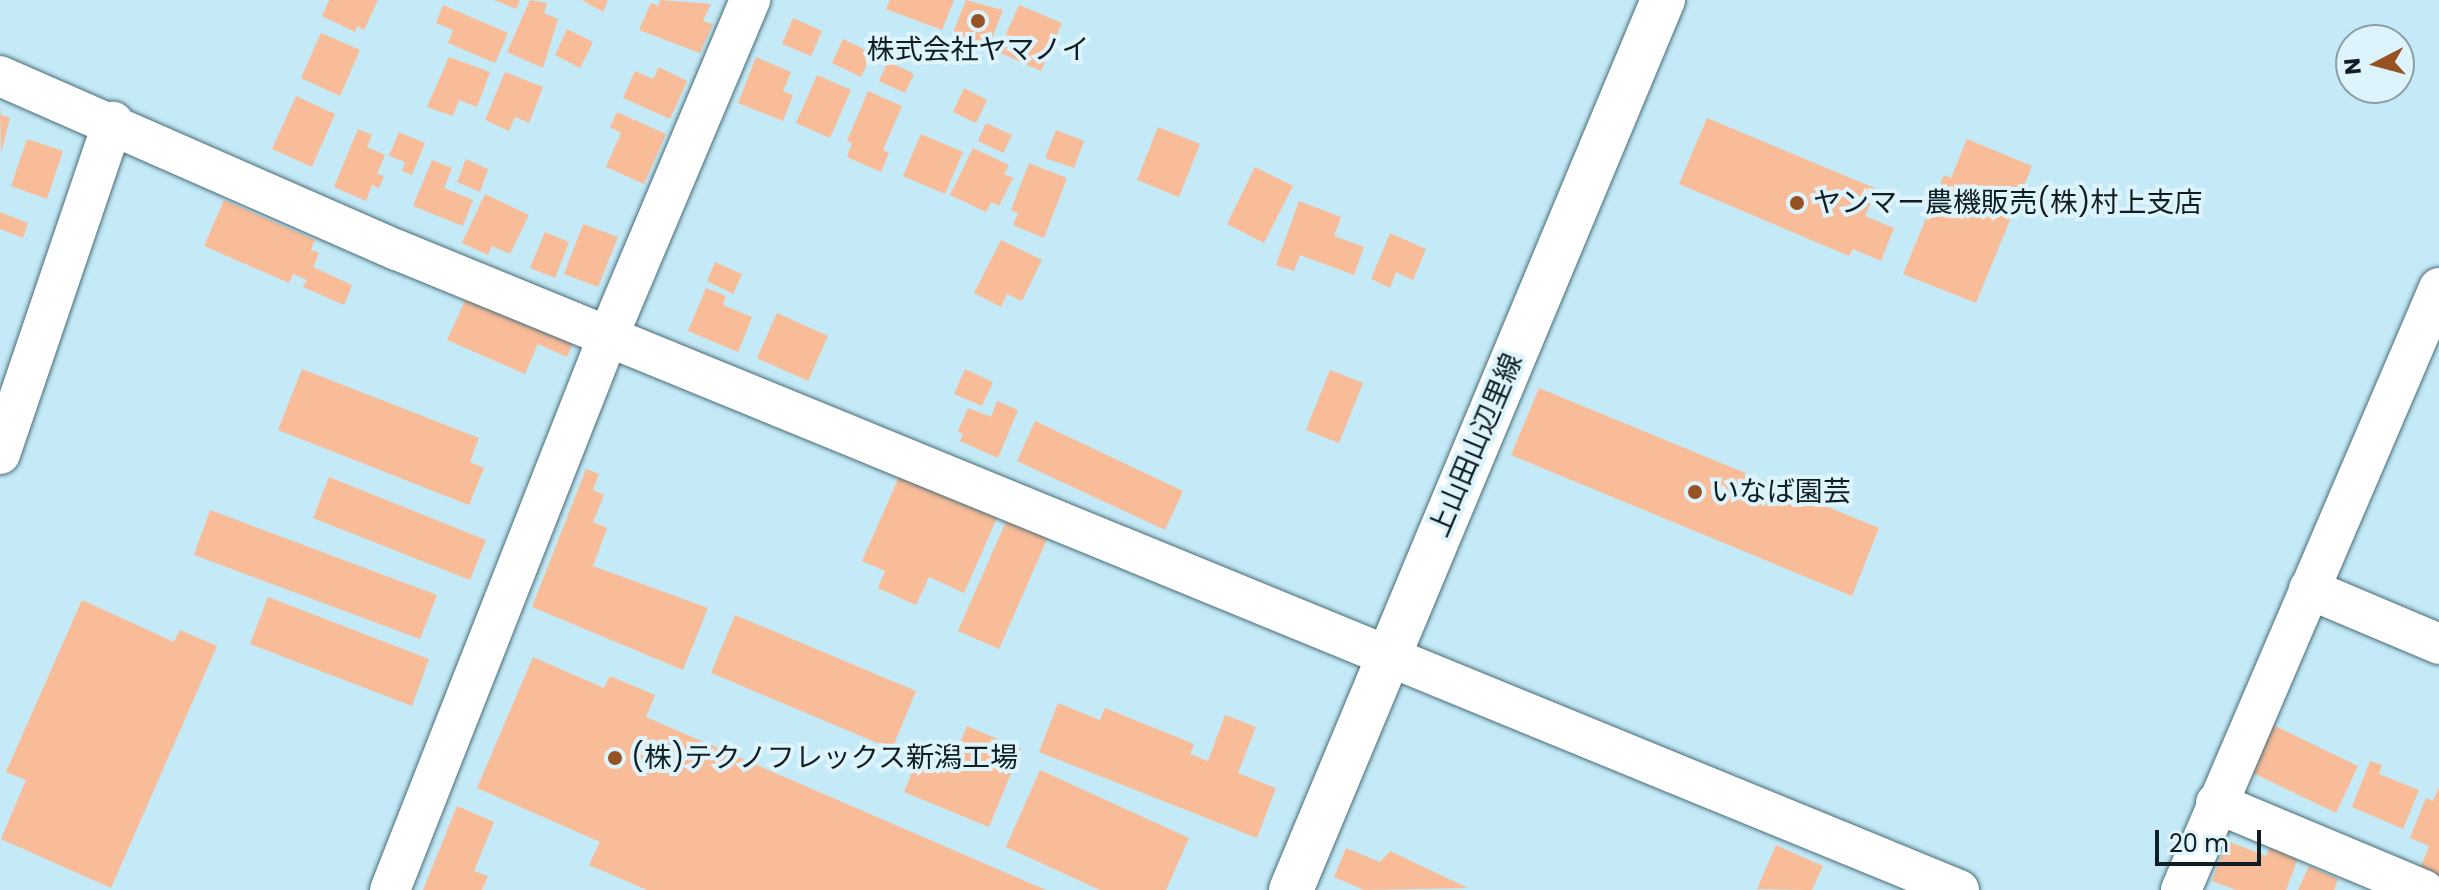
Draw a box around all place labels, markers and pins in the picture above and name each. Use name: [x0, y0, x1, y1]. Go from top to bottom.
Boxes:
marker: 株式会社ヤマノイ: [969, 12, 987, 30]
place label: 株式会社ヤマノイ: [866, 33, 1090, 67]
place label: ヤンマー農機販売(株)村上支店: [1813, 186, 2202, 220]
marker: ヤンマー農機販売(株)村上支店: [1788, 194, 1806, 212]
place label: いなば園芸: [1711, 475, 1851, 509]
marker: いなば園芸: [1686, 483, 1704, 501]
place label: (株)テクノフレックス新潟工場: [631, 741, 1020, 775]
marker: (株)テクノフレックス新潟工場: [606, 749, 624, 767]

